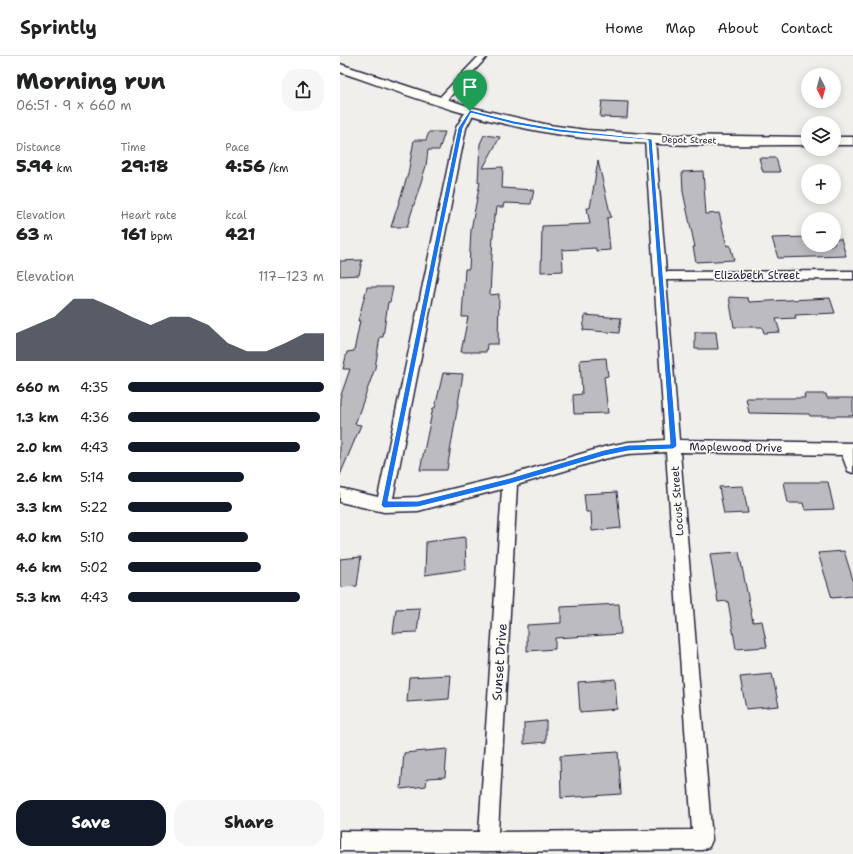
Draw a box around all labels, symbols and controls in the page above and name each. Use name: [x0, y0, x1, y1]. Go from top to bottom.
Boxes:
text: Sprintly: [20, 15, 97, 40]
text: Home: [605, 19, 644, 37]
text: Map: [666, 19, 696, 37]
text: About: [718, 19, 759, 37]
text: Contact: [781, 19, 833, 37]
text: Morning run: [16, 67, 166, 96]
north arrow: [801, 68, 841, 108]
map controls: [801, 68, 841, 252]
button: share: [282, 69, 324, 111]
pin: [453, 70, 487, 111]
icon: arrive: [459, 76, 481, 98]
text: 06:51 · 9 × 660 m: [16, 97, 131, 114]
button: layers: [801, 116, 841, 156]
street label: Depot Street: [661, 134, 717, 146]
text: Distance: [16, 140, 61, 155]
text: Time: [121, 140, 146, 155]
text: Pace: [225, 140, 250, 155]
text: 5.94: [16, 155, 53, 177]
text: 29:18: [121, 155, 168, 177]
text: 4:56: [225, 155, 265, 177]
text: km: [53, 161, 72, 176]
text: /km: [265, 161, 289, 176]
button: +: [801, 164, 841, 204]
text: Elevation: [16, 208, 65, 223]
text: Heart rate: [121, 208, 177, 223]
text: kcal: [225, 208, 247, 223]
button: −: [801, 212, 841, 252]
text: 63: [16, 223, 39, 245]
text: 161: [121, 223, 147, 245]
text: 421: [225, 223, 255, 245]
text: m: [39, 229, 53, 244]
text: bpm: [147, 229, 173, 244]
text: Elevation: [16, 268, 74, 285]
text: 117–123 m: [258, 268, 324, 285]
street label: Elizabeth Street: [714, 268, 800, 283]
text: 660 m: [16, 379, 60, 396]
text: 4:35: [80, 379, 108, 396]
text: 1.3 km: [16, 409, 59, 426]
text: 4:36: [80, 409, 109, 426]
text: 2.0 km: [16, 439, 62, 456]
text: 4:43: [80, 439, 109, 456]
street label: Maplewood Drive: [689, 439, 783, 456]
street label: Locust Street: [668, 465, 687, 536]
text: 2.6 km: [16, 469, 62, 486]
text: 5:14: [80, 469, 104, 486]
text: 3.3 km: [16, 499, 62, 516]
text: 5:22: [80, 499, 108, 516]
text: 4.0 km: [16, 529, 62, 546]
text: 5:10: [80, 529, 104, 546]
text: 4.6 km: [16, 559, 62, 576]
text: 5:02: [80, 559, 108, 576]
text: 5.3 km: [16, 589, 61, 606]
text: 4:43: [80, 589, 109, 606]
street label: Sunset Drive: [488, 623, 511, 701]
button: Save: [16, 800, 166, 846]
button: Share: [174, 800, 324, 846]

